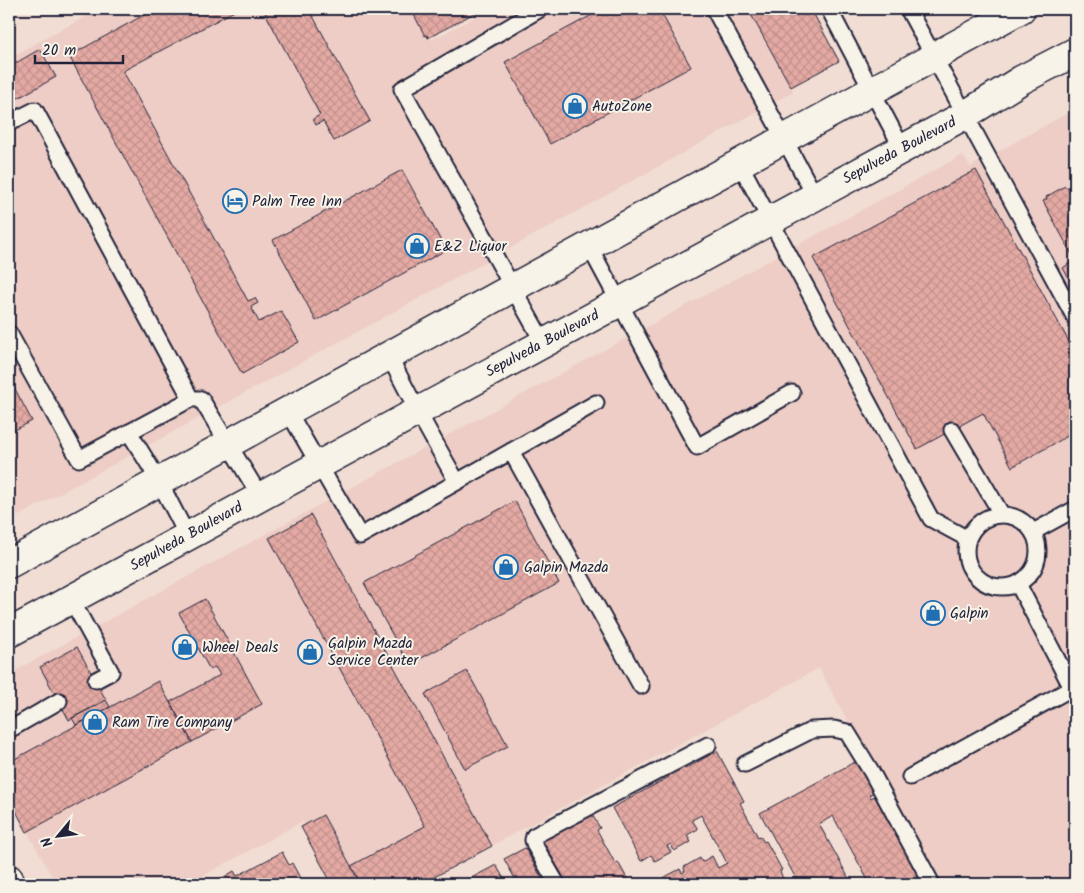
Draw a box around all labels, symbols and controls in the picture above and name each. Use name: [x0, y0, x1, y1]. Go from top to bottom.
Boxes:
scale bar: [35, 32, 122, 64]
text: 20 m: [42, 39, 76, 63]
shop icon: AutoZone: [562, 93, 588, 119]
place label: AutoZone: [592, 95, 652, 119]
street label: Sepulveda Boulevard: [838, 110, 961, 191]
hotel icon: Palm Tree Inn: [222, 188, 248, 214]
place label: Palm Tree Inn: [252, 190, 342, 214]
shop icon: E&Z Liquor: [404, 233, 430, 259]
place label: E&Z Liquor: [434, 235, 508, 259]
street label: Sepulveda Boulevard: [481, 303, 604, 384]
street label: Sepulveda Boulevard: [125, 496, 248, 578]
shop icon: Galpin Mazda: [493, 554, 519, 580]
place label: Galpin Mazda: [524, 556, 609, 580]
shop icon: Galpin: [920, 600, 946, 626]
place label: Galpin: [950, 602, 989, 626]
place label: Galpin Mazda Service Center: [328, 632, 419, 673]
shop icon: Wheel Deals: [172, 634, 198, 660]
place label: Wheel Deals: [202, 636, 279, 660]
shop icon: Galpin Mazda Service Center: [297, 639, 323, 665]
shop icon: Ram Tire Company: [82, 709, 108, 735]
place label: Ram Tire Company: [112, 711, 233, 735]
north arrow: [32, 810, 82, 860]
text: N: [36, 832, 59, 851]

